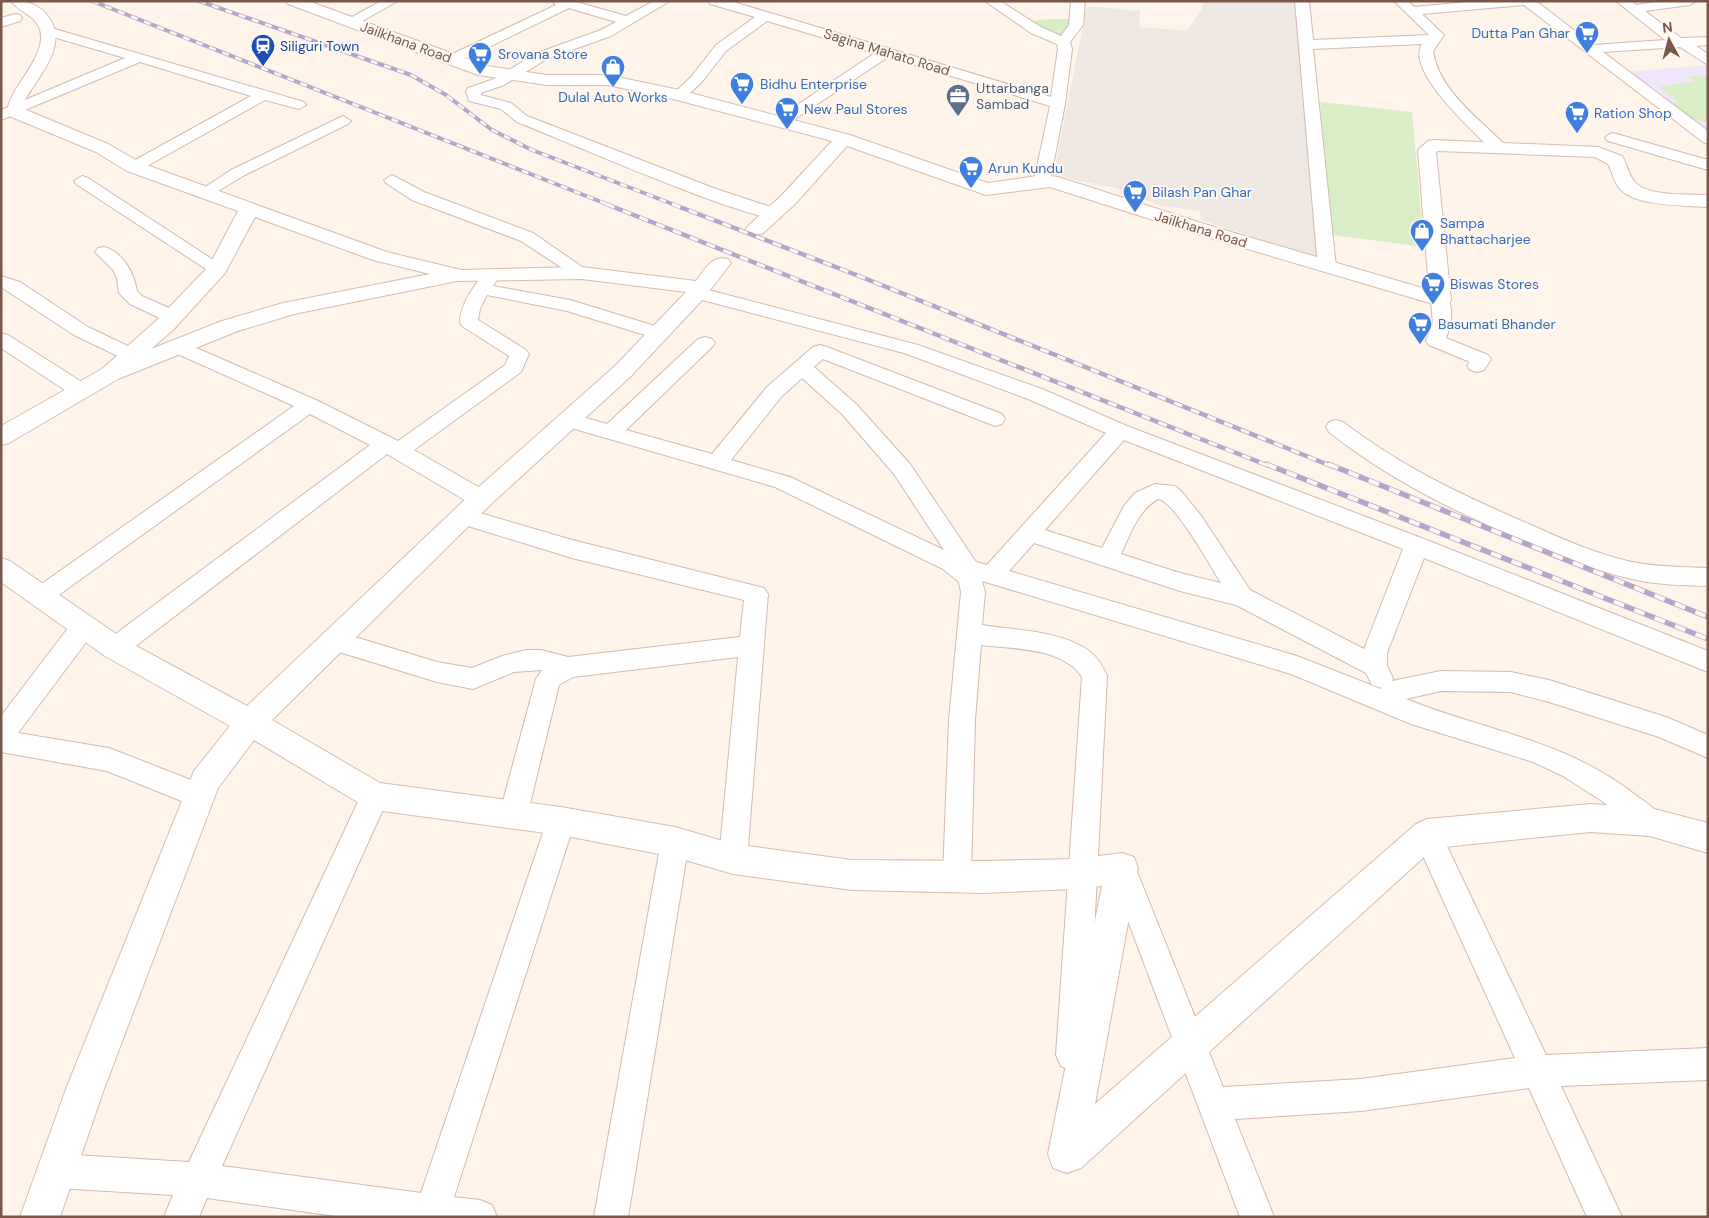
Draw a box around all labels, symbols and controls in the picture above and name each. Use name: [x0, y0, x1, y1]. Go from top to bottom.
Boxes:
north arrow: [1644, 15, 1694, 65]
street label: Jailkhana Road: [358, 17, 454, 67]
text: N: [1661, 18, 1674, 37]
supermarket icon: Dutta Pan Ghar: [1574, 20, 1600, 54]
street label: Sagina Mahato Road: [822, 24, 952, 80]
place label: Dutta Pan Ghar: [1471, 24, 1570, 42]
station icon: Siliguri Town: [250, 33, 276, 67]
place label: Siliguri Town: [280, 37, 359, 55]
supermarket icon: Srovana Store: [467, 41, 493, 75]
place label: Srovana Store: [498, 45, 588, 63]
shop icon: Dulal Auto Works: [600, 54, 626, 88]
supermarket icon: Bidhu Enterprise: [729, 71, 755, 105]
place label: Bidhu Enterprise: [760, 75, 867, 93]
place label: Uttarbanga Sambad: [976, 79, 1049, 113]
office icon: Uttarbanga Sambad: [945, 83, 971, 117]
place label: Dulal Auto Works: [558, 88, 668, 106]
supermarket icon: New Paul Stores: [774, 96, 800, 130]
place label: New Paul Stores: [804, 100, 908, 118]
supermarket icon: Ration Shop: [1564, 100, 1590, 134]
place label: Ration Shop: [1594, 104, 1672, 122]
supermarket icon: Arun Kundu: [958, 155, 984, 189]
place label: Arun Kundu: [988, 159, 1063, 177]
supermarket icon: Bilash Pan Ghar: [1122, 179, 1148, 213]
place label: Bilash Pan Ghar: [1152, 183, 1252, 201]
street label: Jailkhana Road: [1153, 206, 1249, 252]
place label: Sampa Bhattacharjee: [1440, 214, 1531, 248]
shop icon: Sampa Bhattacharjee: [1409, 218, 1435, 252]
supermarket icon: Biswas Stores: [1420, 271, 1446, 305]
place label: Biswas Stores: [1450, 275, 1539, 293]
supermarket icon: Basumati Bhander: [1407, 311, 1433, 345]
place label: Basumati Bhander: [1438, 315, 1556, 333]

